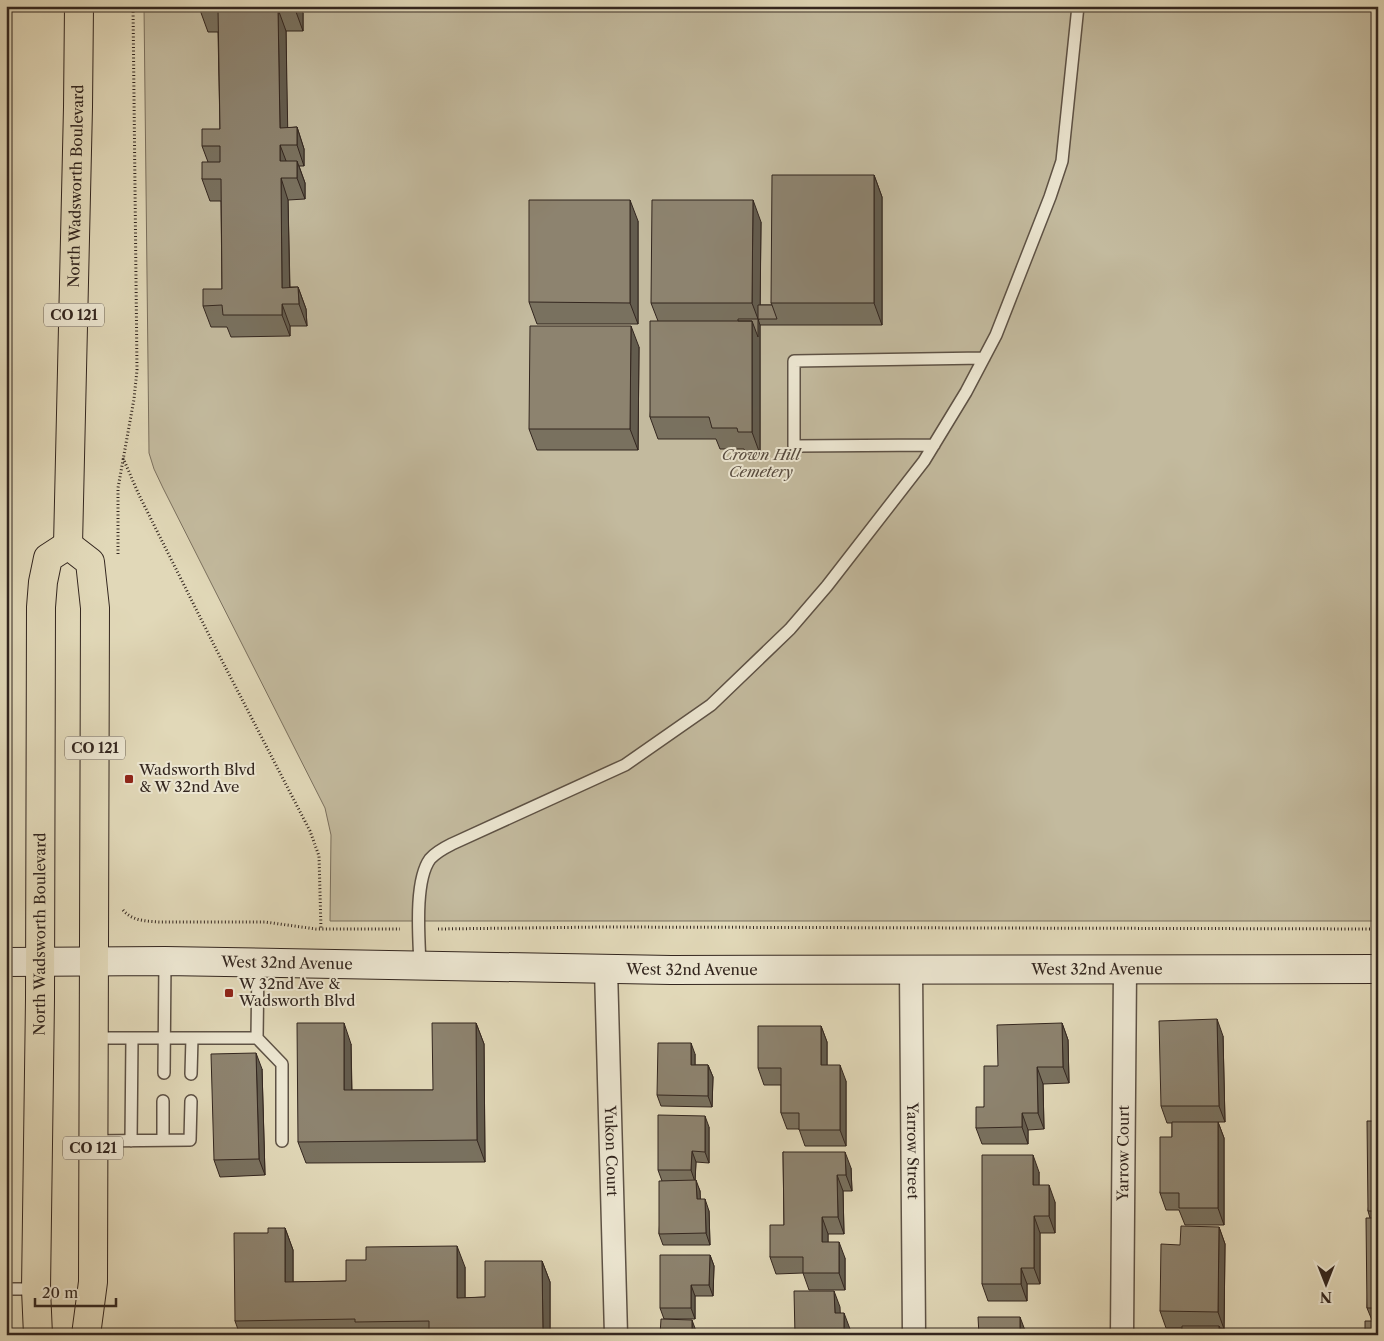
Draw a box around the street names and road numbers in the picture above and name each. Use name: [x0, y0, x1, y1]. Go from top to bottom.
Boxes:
street label: North Wadsworth Boulevard: [64, 85, 87, 288]
road number: CO 121: [44, 304, 104, 326]
road number: CO 121: [65, 736, 125, 760]
street label: North Wadsworth Boulevard: [29, 833, 49, 1036]
street label: West 32nd Avenue: [220, 952, 353, 973]
street label: West 32nd Avenue: [625, 959, 758, 979]
street label: West 32nd Avenue: [1030, 959, 1163, 978]
street label: Yarrow Street: [903, 1101, 923, 1200]
street label: Yukon Court: [601, 1104, 622, 1197]
street label: Yarrow Court: [1113, 1104, 1133, 1202]
road number: CO 121: [63, 1136, 123, 1160]

